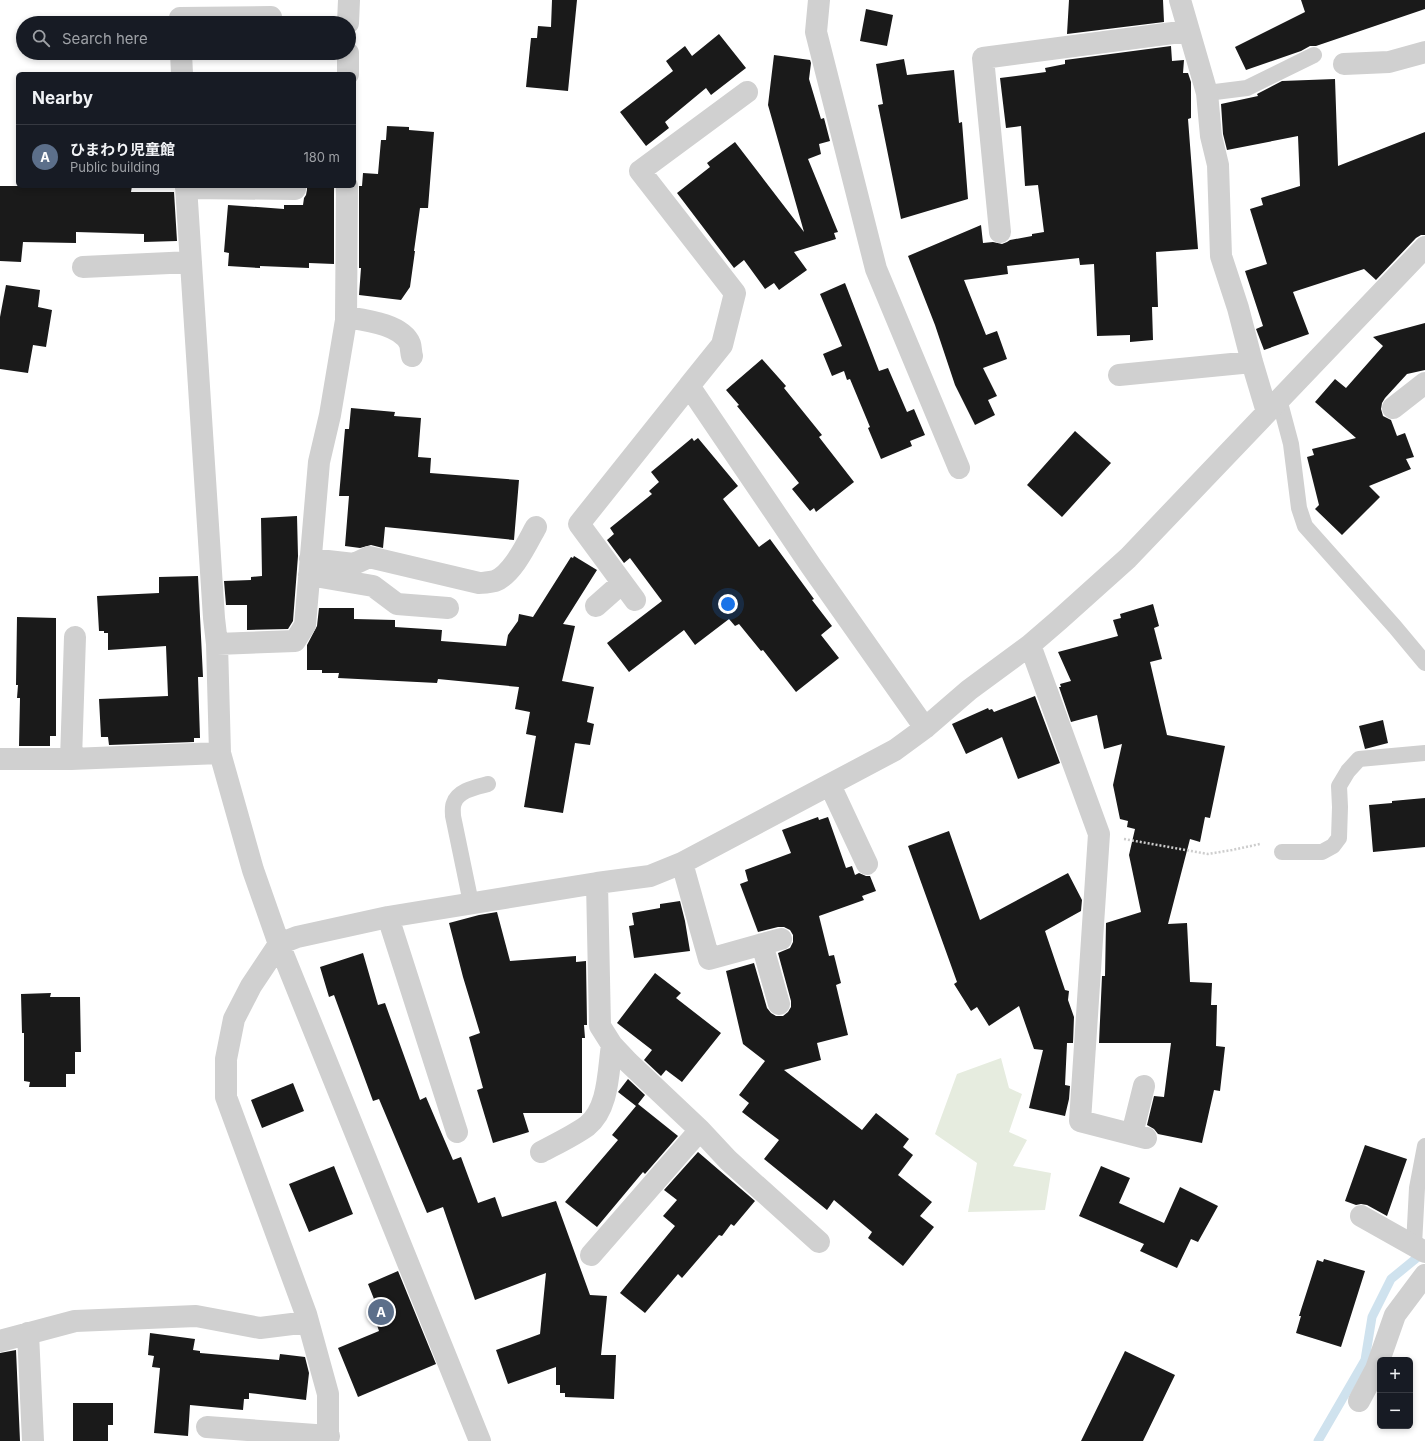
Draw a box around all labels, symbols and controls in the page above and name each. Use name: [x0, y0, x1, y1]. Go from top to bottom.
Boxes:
search box: [16, 16, 356, 60]
icon: search: [30, 27, 52, 49]
text: Search here: [62, 29, 148, 48]
text: Nearby: [32, 88, 93, 108]
text: ひまわり児童館: [70, 140, 175, 159]
text: A: [40, 149, 50, 165]
text: 180 m: [303, 149, 340, 165]
text: Public building: [70, 159, 160, 175]
your location: [718, 594, 738, 614]
pin: A: [368, 1297, 394, 1327]
map controls: [1377, 1357, 1413, 1429]
button: +: [1377, 1357, 1413, 1393]
button: −: [1377, 1393, 1413, 1429]

